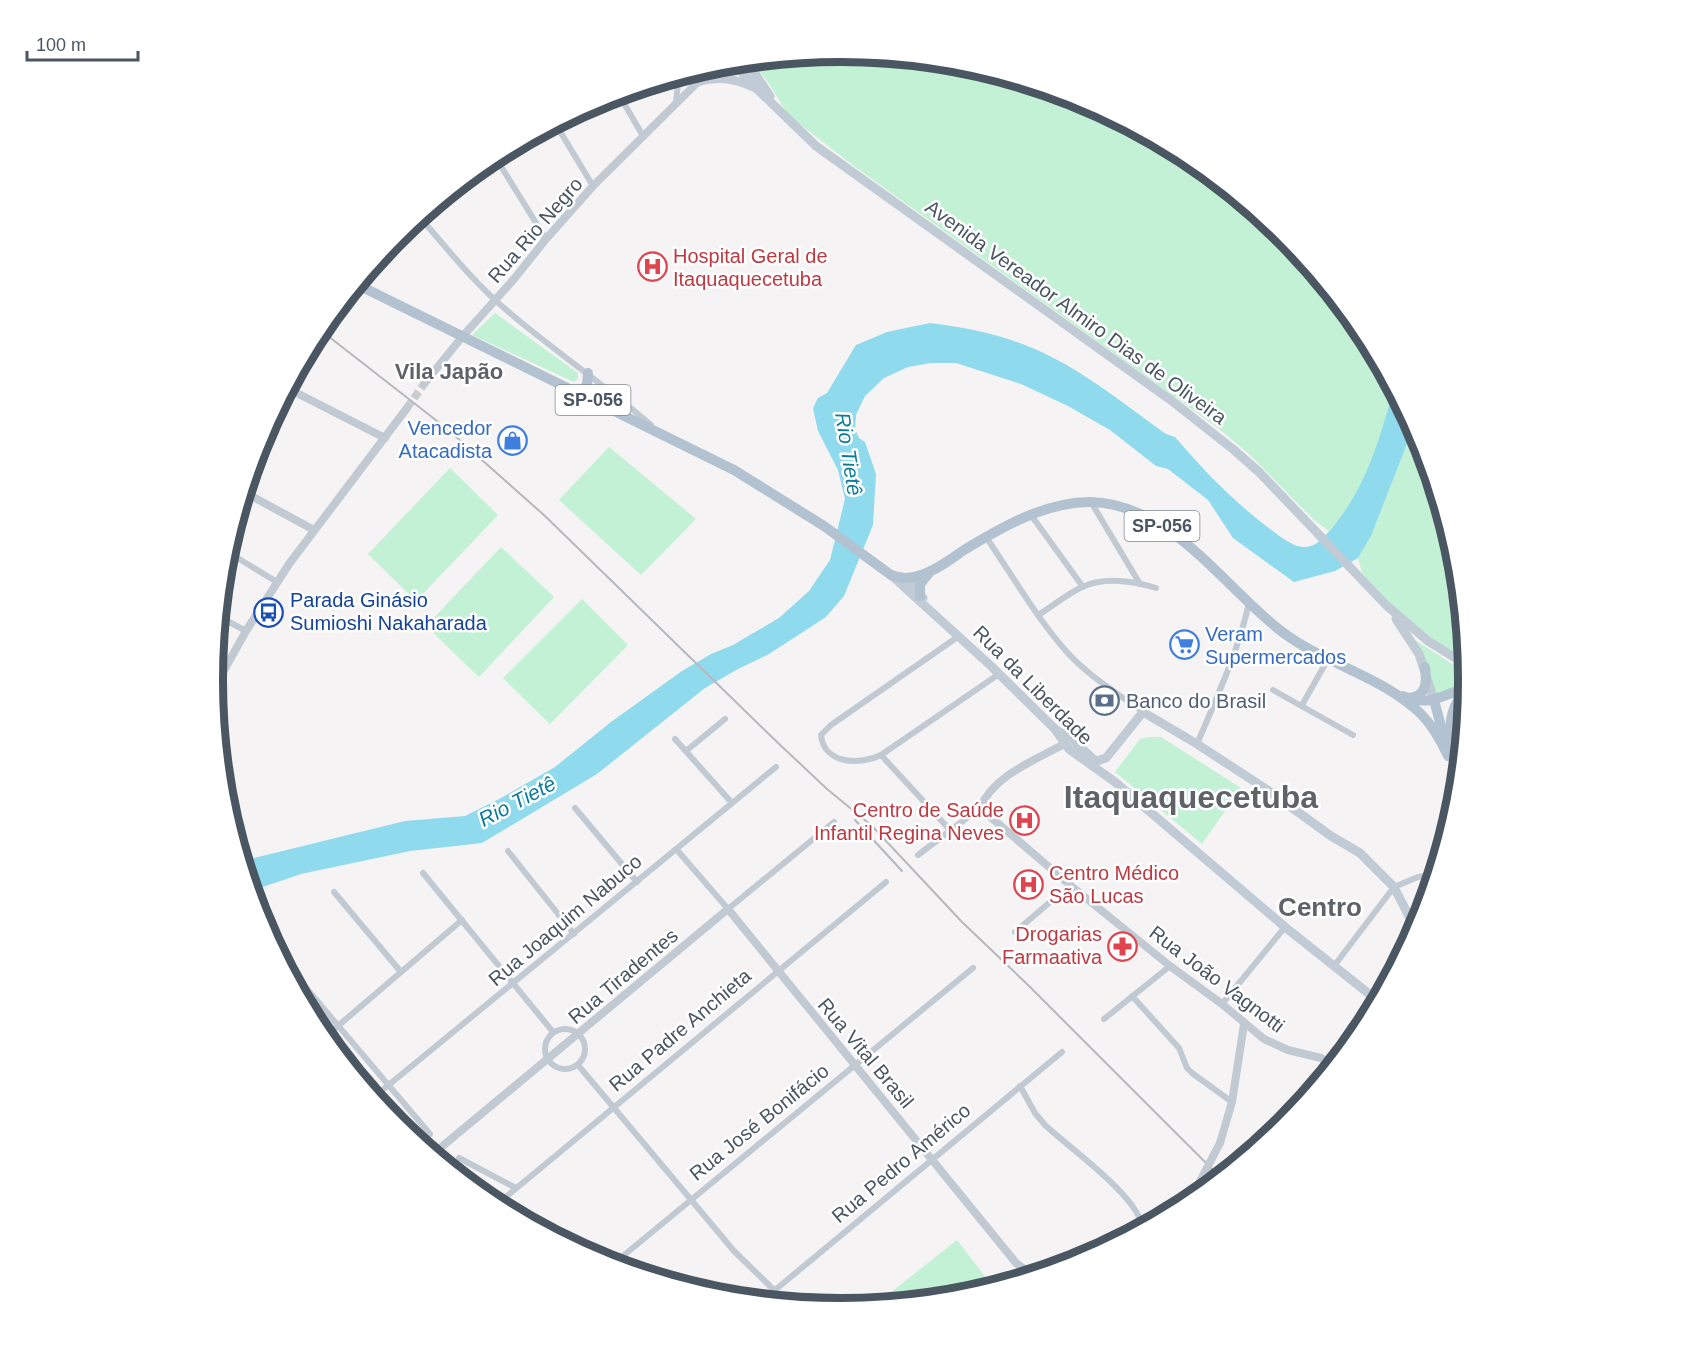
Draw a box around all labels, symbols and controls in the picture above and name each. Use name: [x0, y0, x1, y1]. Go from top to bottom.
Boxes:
scale bar: [27, 24, 138, 62]
text: 100 m: [36, 35, 86, 55]
street label: Rua Rio Negro: [483, 173, 587, 287]
street label: Avenida Vereador Almiro Dias de Oliveira: [921, 195, 1231, 429]
place label: Hospital Geral de Itaquaquecetuba: [673, 245, 828, 290]
hospital icon: Hospital Geral de Itaquaquecetuba: [636, 251, 668, 283]
district label: Vila Japão: [395, 359, 503, 384]
road number: SP-056: [556, 385, 630, 415]
water label: Rio Tietê: [831, 411, 867, 497]
place label: Vencedor Atacadista: [399, 417, 493, 462]
shop icon: Vencedor Atacadista: [497, 424, 529, 456]
road number: SP-056: [1124, 511, 1200, 541]
place label: Parada Ginásio Sumioshi Nakaharada: [290, 589, 488, 634]
bus stop icon: Parada Ginásio Sumioshi Nakaharada: [253, 596, 285, 628]
street label: Rua da Liberdade: [969, 621, 1097, 749]
place label: Veram Supermercados: [1205, 623, 1346, 668]
supermarket icon: Veram Supermercados: [1168, 629, 1200, 661]
bank icon: Banco do Brasil: [1089, 685, 1121, 717]
place label: Banco do Brasil: [1126, 690, 1266, 712]
water label: Rio Tietê: [475, 771, 559, 831]
district label: Itaquaquecetuba: [1064, 779, 1318, 815]
place label: Centro de Saúde Infantil Regina Neves: [814, 799, 1004, 844]
hospital icon: Centro de Saúde Infantil Regina Neves: [1009, 805, 1041, 837]
street label: Rua Joaquim Nabuco: [484, 850, 646, 990]
place label: Centro Médico São Lucas: [1049, 862, 1179, 907]
hospital icon: Centro Médico São Lucas: [1012, 868, 1044, 900]
district label: Centro: [1278, 892, 1362, 922]
street label: Rua João Vagnotti: [1145, 921, 1289, 1037]
place label: Drogarias Farmaativa: [1002, 923, 1103, 968]
street label: Rua Tiradentes: [564, 924, 682, 1028]
pharmacy icon: Drogarias Farmaativa: [1107, 930, 1139, 962]
street label: Rua Padre Anchieta: [605, 964, 756, 1096]
street label: Rua Vital Brasil: [814, 994, 918, 1112]
street label: Rua José Bonifácio: [685, 1059, 833, 1185]
street label: Rua Pedro Américo: [828, 1099, 974, 1227]

